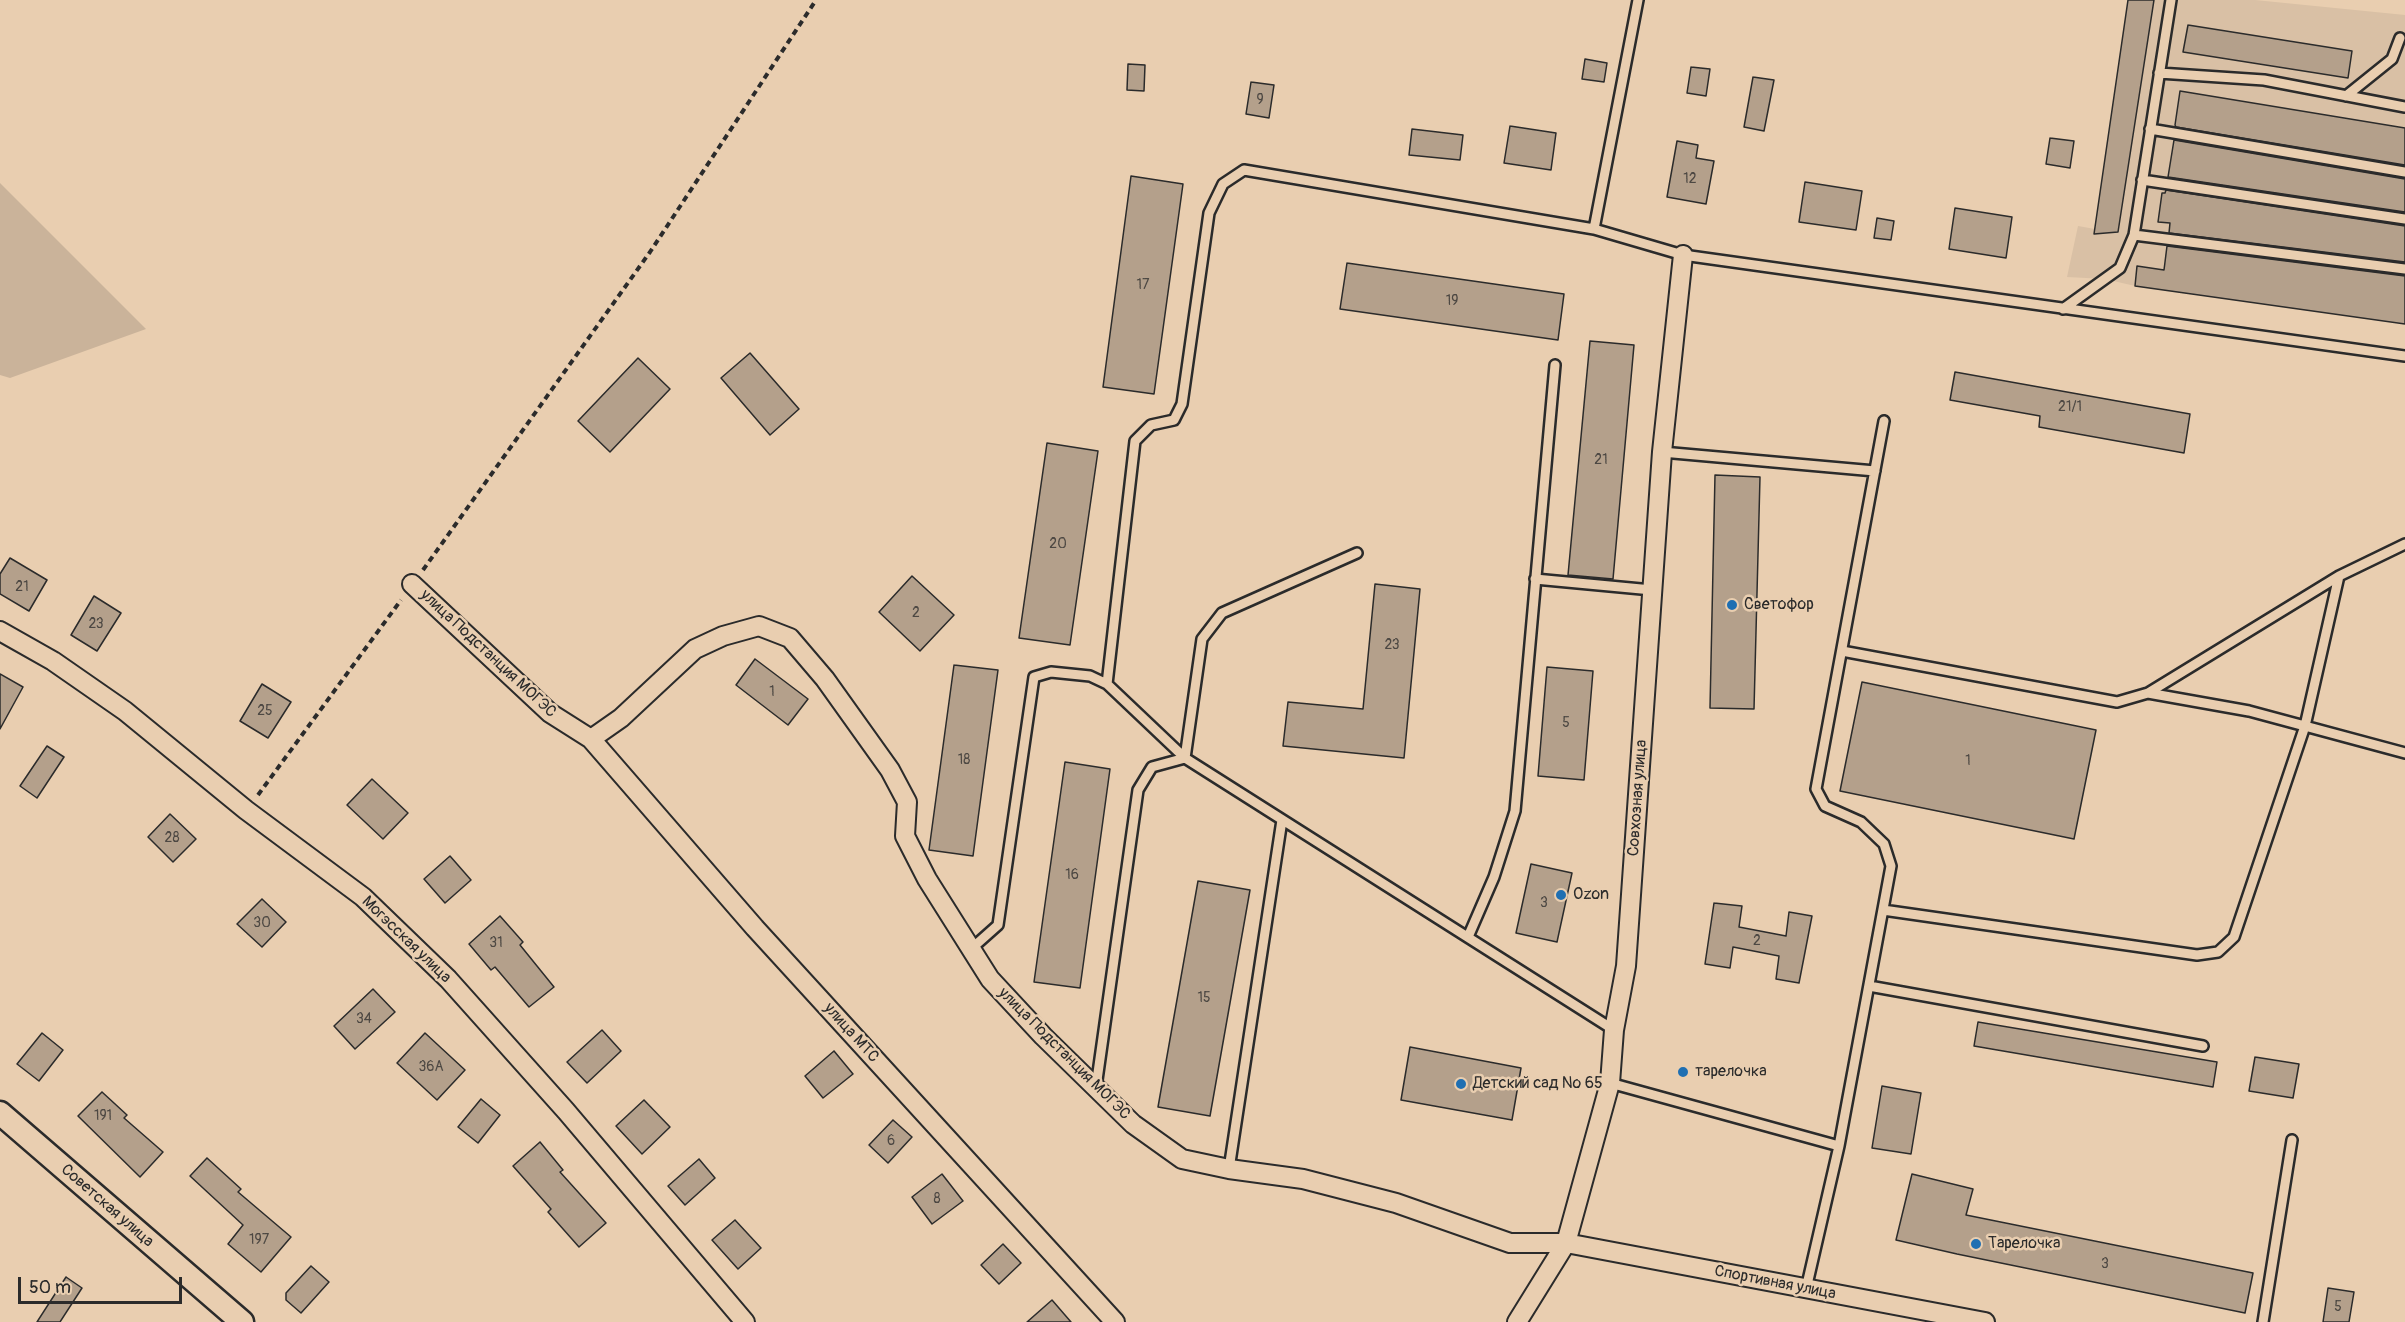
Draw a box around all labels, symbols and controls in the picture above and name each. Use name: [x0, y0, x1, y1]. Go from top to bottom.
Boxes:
house number: 9: [1256, 92, 1264, 108]
house number: 12: [1683, 171, 1697, 187]
house number: 17: [1137, 277, 1149, 293]
house number: 19: [1446, 293, 1458, 309]
house number: 21/1: [2058, 399, 2082, 415]
house number: 21: [1594, 452, 1608, 468]
house number: 20: [1049, 536, 1067, 552]
house number: 21: [15, 579, 29, 595]
street label: улица Подстанция МОГЭС: [416, 586, 560, 722]
place label: Светофор: [1744, 595, 1814, 615]
marker: Светофор: [1725, 598, 1739, 612]
house number: 2: [912, 605, 920, 621]
house number: 23: [88, 616, 104, 632]
house number: 23: [1384, 637, 1400, 653]
house number: 1: [769, 684, 775, 700]
house number: 25: [257, 703, 273, 719]
house number: 5: [1562, 715, 1570, 731]
street label: Совхозная улица: [1624, 739, 1652, 857]
house number: 18: [958, 752, 970, 768]
house number: 1: [1965, 753, 1971, 769]
house number: 28: [165, 830, 179, 846]
house number: 16: [1065, 867, 1079, 883]
place label: Ozon: [1573, 885, 1609, 905]
marker: Ozon: [1554, 888, 1568, 902]
street label: Могэсская улица: [357, 892, 455, 988]
house number: 3: [1540, 895, 1548, 911]
house number: 30: [253, 915, 271, 931]
house number: 2: [1753, 933, 1761, 949]
house number: 31: [489, 935, 503, 951]
street label: улица Подстанция МОГЭС: [994, 984, 1134, 1124]
house number: 15: [1197, 990, 1211, 1006]
street label: улица МТС: [819, 999, 883, 1067]
house number: 34: [356, 1011, 372, 1027]
house number: 36А: [418, 1059, 444, 1075]
place label: тарелочка: [1695, 1062, 1767, 1082]
marker: тарелочка: [1676, 1065, 1690, 1079]
place label: Детский сад № 65: [1473, 1074, 1603, 1094]
marker: Детский сад № 65: [1454, 1077, 1468, 1091]
house number: 191: [94, 1108, 112, 1124]
house number: 6: [887, 1133, 895, 1149]
street label: Советская улица: [57, 1160, 157, 1252]
house number: 8: [933, 1191, 941, 1207]
house number: 197: [249, 1232, 269, 1248]
place label: Тарелочка: [1988, 1234, 2061, 1254]
marker: Тарелочка: [1969, 1237, 1983, 1251]
house number: 3: [2101, 1256, 2109, 1272]
street label: Спортивная улица: [1713, 1262, 1837, 1304]
scale bar: [21, 1265, 184, 1303]
text: 50 m: [29, 1276, 71, 1299]
house number: 5: [2334, 1299, 2342, 1315]

